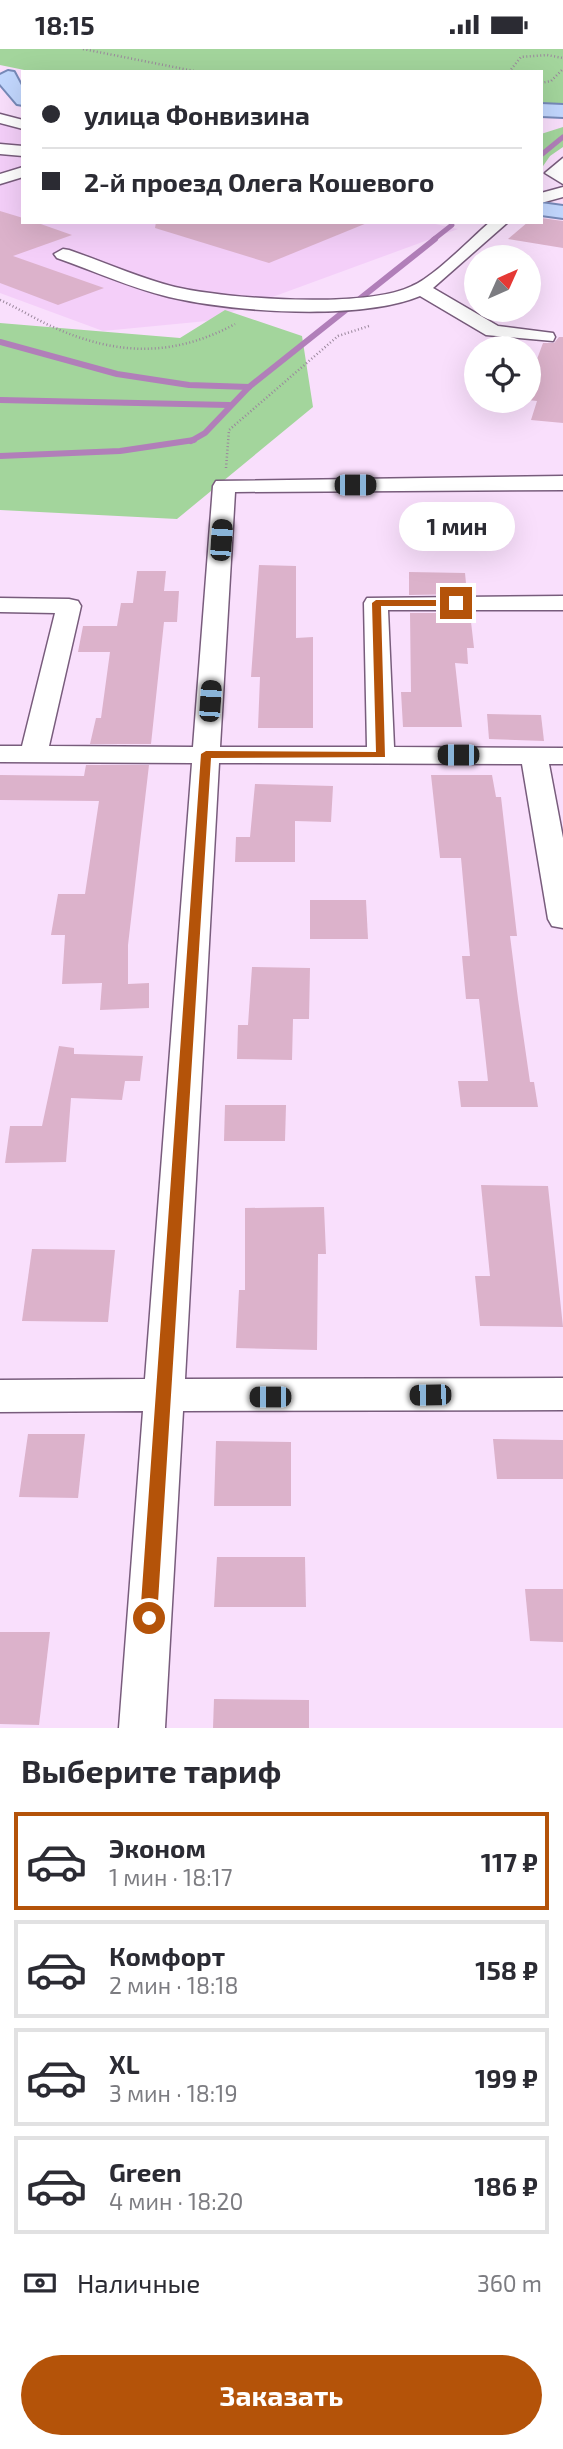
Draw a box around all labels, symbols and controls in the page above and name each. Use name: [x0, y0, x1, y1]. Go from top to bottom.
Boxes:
text: 18:15: [35, 9, 95, 40]
text: улица Фонвизина: [84, 99, 310, 130]
text: 2-й проезд Олега Кошевого: [84, 166, 434, 197]
north arrow: [464, 245, 541, 322]
map controls: [464, 245, 541, 413]
button: locate: [464, 336, 541, 413]
car: [335, 475, 377, 496]
callout: 1 мин: [398, 501, 514, 551]
text: 1 мин: [427, 512, 487, 540]
car: [210, 518, 233, 562]
route end: [440, 587, 472, 619]
car: [199, 679, 222, 723]
car: [438, 745, 480, 766]
car: [409, 1384, 452, 1406]
car: [250, 1387, 292, 1408]
route start: [133, 1602, 165, 1634]
text: Выберите тариф: [21, 1751, 281, 1789]
icon: car: [25, 1830, 88, 1893]
text: Эконом: [109, 1832, 206, 1863]
text: 117 ₽: [481, 1846, 538, 1877]
text: 1 мин · 18:17: [109, 1863, 233, 1891]
icon: car: [25, 1938, 88, 2001]
text: Комфорт: [109, 1940, 225, 1971]
text: 158 ₽: [475, 1954, 538, 1985]
text: 2 мин · 18:18: [109, 1971, 239, 1999]
icon: car: [25, 2046, 88, 2109]
text: XL: [109, 2048, 140, 2079]
text: 199 ₽: [475, 2062, 538, 2093]
text: 3 мин · 18:19: [109, 2079, 238, 2107]
icon: car: [25, 2154, 88, 2217]
text: Green: [109, 2156, 182, 2187]
text: 186 ₽: [474, 2170, 538, 2201]
text: 4 мин · 18:20: [109, 2187, 243, 2215]
icon: cash: [21, 2264, 59, 2302]
text: Наличные: [77, 2267, 200, 2298]
text: 360 m: [477, 2269, 542, 2297]
button: Заказать: [21, 2355, 542, 2435]

